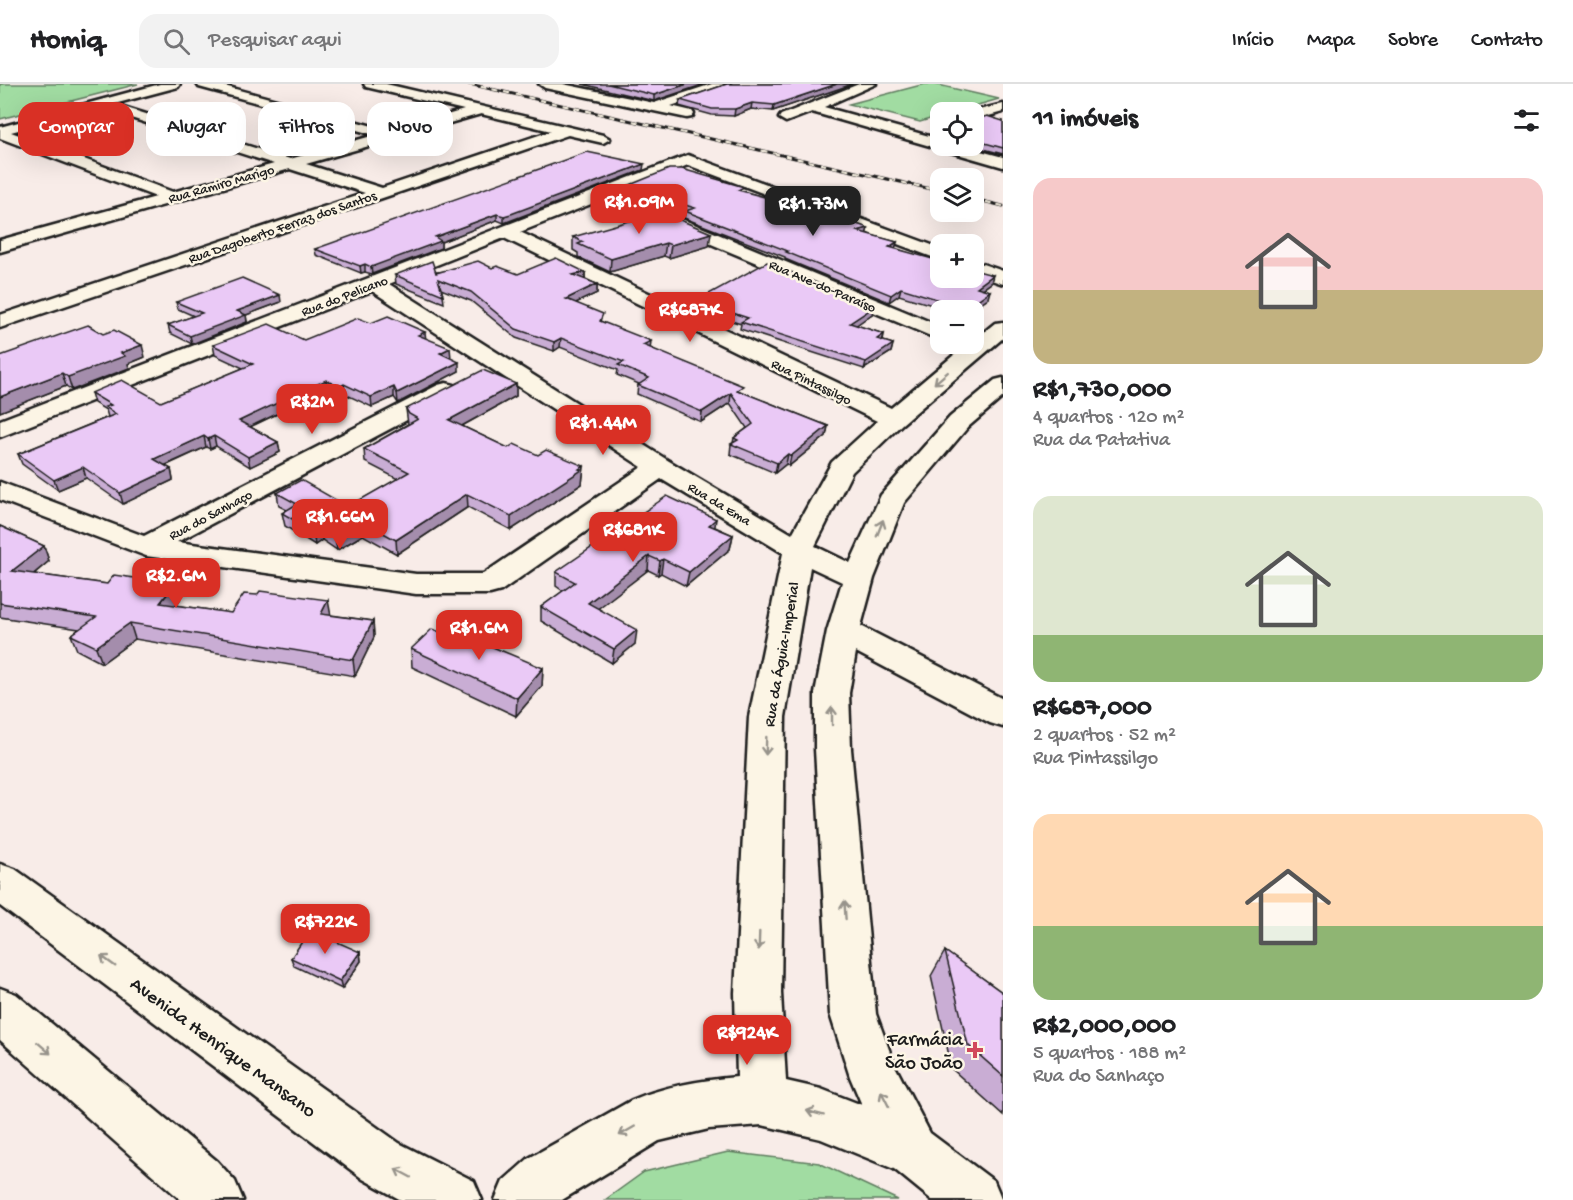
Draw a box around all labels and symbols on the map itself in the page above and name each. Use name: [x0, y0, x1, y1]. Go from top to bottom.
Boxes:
street label: Rua Ramiro Marigo: [167, 162, 277, 209]
pin: R$1.09M: [584, 184, 694, 235]
pin: R$1.73M: [758, 186, 868, 237]
street label: Rua Dagoberto Ferraz dos Santos: [187, 188, 380, 269]
street label: Rua Ave-do-Paraíso: [766, 257, 878, 318]
street label: Rua do Pelicano: [299, 273, 391, 322]
pin: R$687K: [641, 292, 739, 343]
street label: Rua Pintassilgo: [768, 356, 854, 410]
one-way arrow: [934, 371, 949, 385]
pin: R$2M: [276, 384, 348, 435]
pin: R$1.44M: [548, 405, 658, 456]
street label: Rua da Ema: [684, 480, 754, 531]
street label: Rua do Sanhaço: [167, 487, 256, 545]
pin: R$1.66M: [285, 499, 395, 550]
pin: R$681K: [584, 512, 682, 563]
one-way arrow: [875, 519, 886, 538]
pin: R$2.6M: [127, 558, 225, 609]
street label: Rua da Águia-Imperial: [760, 580, 806, 729]
pin: R$1.6M: [430, 610, 528, 661]
one-way arrow: [826, 706, 838, 726]
one-way arrow: [761, 736, 772, 756]
one-way arrow: [839, 901, 850, 921]
pin: R$722K: [276, 904, 374, 955]
one-way arrow: [754, 931, 765, 951]
one-way arrow: [101, 955, 117, 968]
street label: Avenida Henrique Mansano: [124, 974, 319, 1124]
pin: R$924K: [698, 1015, 796, 1066]
place label: Farmácia São João: [885, 1030, 964, 1076]
one-way arrow: [36, 1041, 51, 1055]
marker: Farmácia São João: [968, 1043, 982, 1057]
one-way arrow: [879, 1090, 890, 1108]
one-way arrow: [806, 1107, 825, 1118]
one-way arrow: [619, 1125, 636, 1137]
one-way arrow: [395, 1167, 412, 1179]

